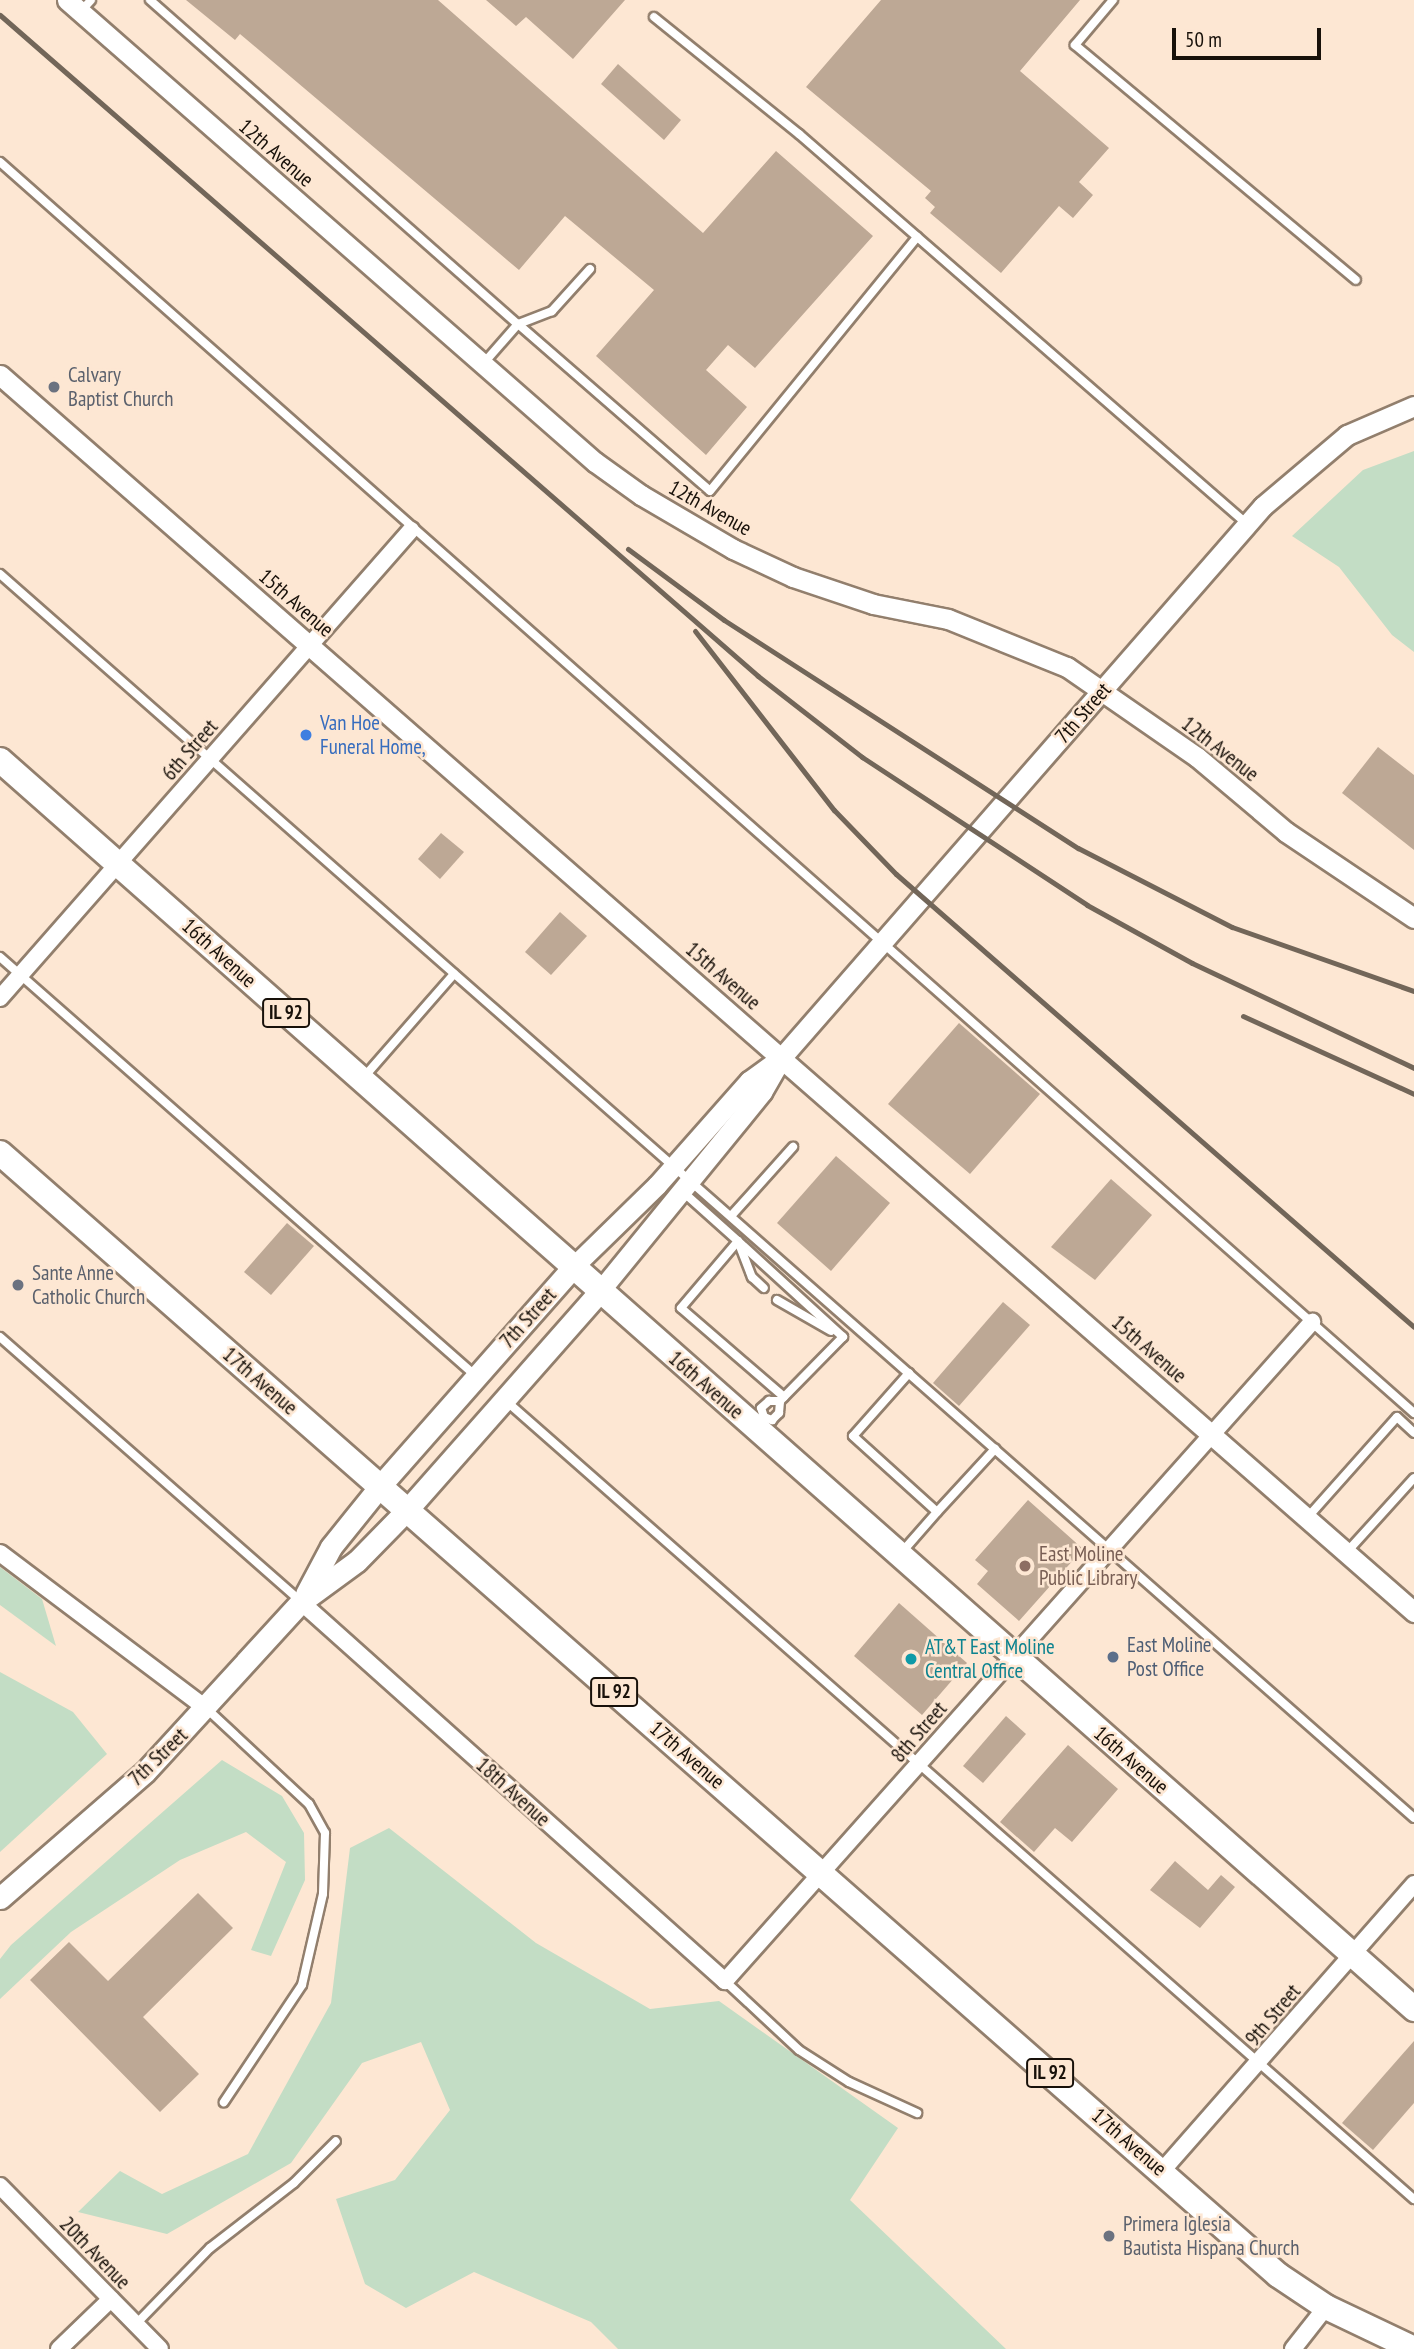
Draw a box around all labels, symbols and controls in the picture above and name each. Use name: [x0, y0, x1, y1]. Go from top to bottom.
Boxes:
scale bar: [1176, 14, 1325, 58]
text: 50 m: [1185, 26, 1222, 53]
street label: 12th Avenue: [233, 113, 319, 193]
place label: Calvary Baptist Church: [68, 362, 174, 412]
marker: Calvary Baptist Church: [46, 379, 62, 395]
street label: 12th Avenue: [664, 475, 756, 541]
street label: 15th Avenue: [253, 563, 339, 643]
street label: 7th Street: [1050, 677, 1116, 749]
place label: Van Hoe Funeral Home,: [320, 710, 426, 760]
street label: 12th Avenue: [1176, 711, 1264, 787]
street label: 6th Street: [157, 714, 223, 786]
marker: Van Hoe Funeral Home,: [298, 727, 314, 743]
street label: 16th Avenue: [177, 913, 261, 993]
street label: 15th Avenue: [680, 936, 766, 1016]
road number: IL 92: [262, 998, 310, 1028]
place label: Sante Anne Catholic Church: [32, 1260, 146, 1310]
marker: Sante Anne Catholic Church: [10, 1277, 26, 1293]
street label: 7th Street: [494, 1283, 562, 1353]
street label: 15th Avenue: [1106, 1309, 1192, 1389]
street label: 17th Avenue: [217, 1342, 303, 1420]
street label: 16th Avenue: [663, 1345, 749, 1425]
place label: East Moline Public Library: [1039, 1541, 1138, 1591]
marker: East Moline Public Library: [1017, 1558, 1033, 1574]
place label: East Moline Post Office: [1127, 1632, 1212, 1682]
place label: AT&T East Moline Central Office: [925, 1634, 1055, 1684]
marker: East Moline Post Office: [1105, 1649, 1121, 1665]
marker: AT&T East Moline Central Office: [903, 1651, 919, 1667]
road number: IL 92: [590, 1676, 638, 1708]
street label: 8th Street: [886, 1696, 952, 1768]
street label: 17th Avenue: [644, 1716, 730, 1794]
street label: 16th Avenue: [1088, 1720, 1174, 1800]
street label: 7th Street: [123, 1723, 193, 1791]
street label: 18th Avenue: [471, 1752, 555, 1832]
street label: 9th Street: [1240, 1979, 1306, 2051]
road number: IL 92: [1026, 2058, 1074, 2088]
street label: 17th Avenue: [1086, 2103, 1172, 2181]
street label: 20th Avenue: [54, 2211, 136, 2295]
place label: Primera Iglesia Bautista Hispana Church: [1123, 2211, 1299, 2261]
marker: Primera Iglesia Bautista Hispana Church: [1101, 2228, 1117, 2244]

